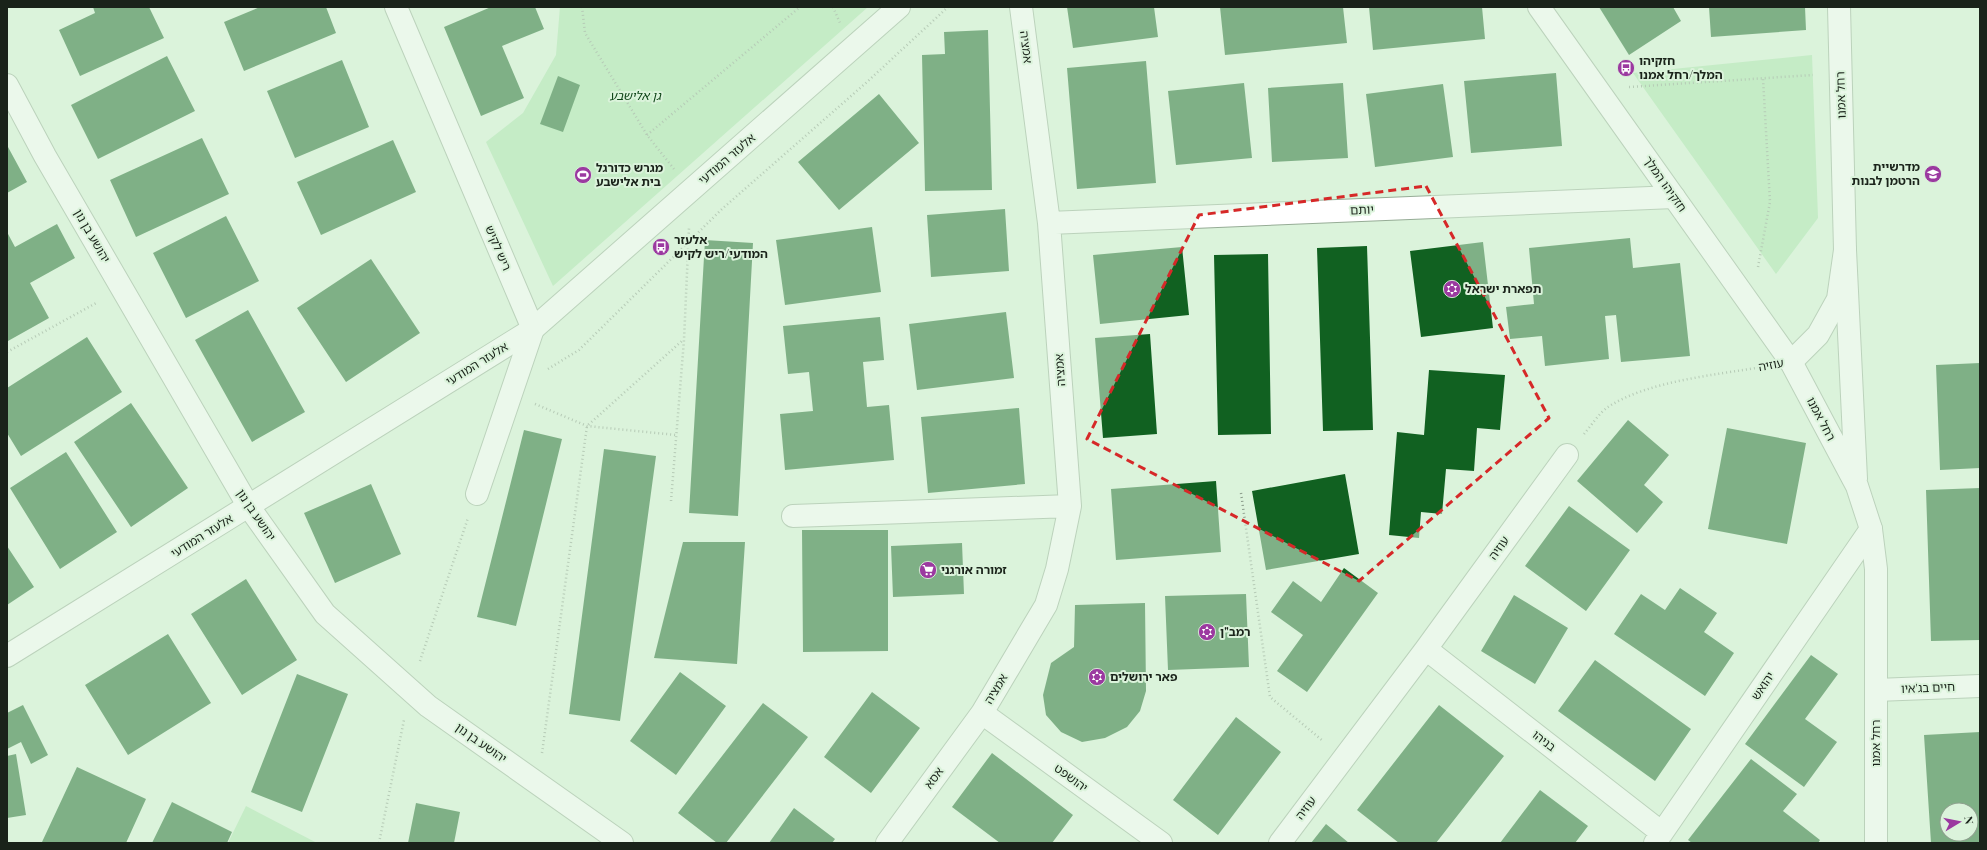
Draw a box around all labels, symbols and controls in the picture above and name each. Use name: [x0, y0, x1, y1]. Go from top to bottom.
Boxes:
street label: אמציה: [1017, 30, 1037, 65]
place label: חזקיהו המלך/רחל אמנו: [1639, 52, 1723, 82]
bus stop icon: חזקיהו המלך/רחל אמנו: [1616, 58, 1636, 78]
street label: רחל אמנו: [1831, 71, 1849, 119]
park label: גן אלישבע: [609, 87, 662, 103]
street label: אלעזר המודעי: [695, 129, 758, 187]
street label: חזקיהו המלך: [1641, 152, 1691, 215]
place label: מדרשיית הרטמן לבנות: [1852, 158, 1921, 188]
place label: מגרש כדורגל בית אלישבע: [596, 159, 664, 189]
school or university icon: מדרשיית הרטמן לבנות: [1923, 164, 1943, 184]
sports icon: מגרש כדורגל בית אלישבע: [573, 165, 593, 185]
street label: יותם: [1350, 201, 1374, 217]
street label: יהושע בן נון: [71, 206, 115, 265]
street label: ריש לקיש: [482, 223, 516, 273]
place label: אלעזר המודעי/ריש לקיש: [674, 231, 768, 261]
bus stop icon: אלעזר המודעי/ריש לקיש: [651, 237, 671, 257]
synagogue icon: תפארת ישראל: [1442, 279, 1462, 299]
place label: תפארת ישראל: [1465, 280, 1541, 296]
street label: אלעזר המודעי: [442, 338, 511, 389]
street label: אמציה: [1050, 353, 1068, 387]
street label: עוזיה: [1757, 354, 1785, 374]
street label: רחל אמנו: [1804, 394, 1840, 443]
street label: יהושע בן נון: [234, 485, 280, 543]
street label: אלעזר המודעי: [167, 510, 236, 561]
street label: עוזיה: [1484, 532, 1512, 562]
supermarket icon: זמורה אורגני: [918, 560, 938, 580]
place label: זמורה אורגני: [941, 561, 1007, 577]
synagogue icon: רמב"ן: [1197, 622, 1217, 642]
place label: רמב"ן: [1220, 623, 1251, 639]
synagogue icon: פאר ירושלים: [1087, 667, 1107, 687]
place label: פאר ירושלים: [1110, 668, 1178, 684]
street label: יהואש: [1747, 668, 1777, 703]
street label: אמציה: [980, 670, 1011, 707]
street label: חיים בג'איו: [1901, 678, 1955, 696]
street label: יהושע בן נון: [453, 719, 510, 766]
street label: רחל אמנו: [1867, 719, 1883, 767]
street label: בניהו: [1530, 726, 1560, 755]
street label: יהושפט: [1052, 760, 1092, 795]
street label: אסא: [920, 763, 947, 791]
street label: עוזיה: [1291, 792, 1319, 822]
north arrow: [1939, 802, 1979, 842]
text: N: [1961, 815, 1977, 825]

